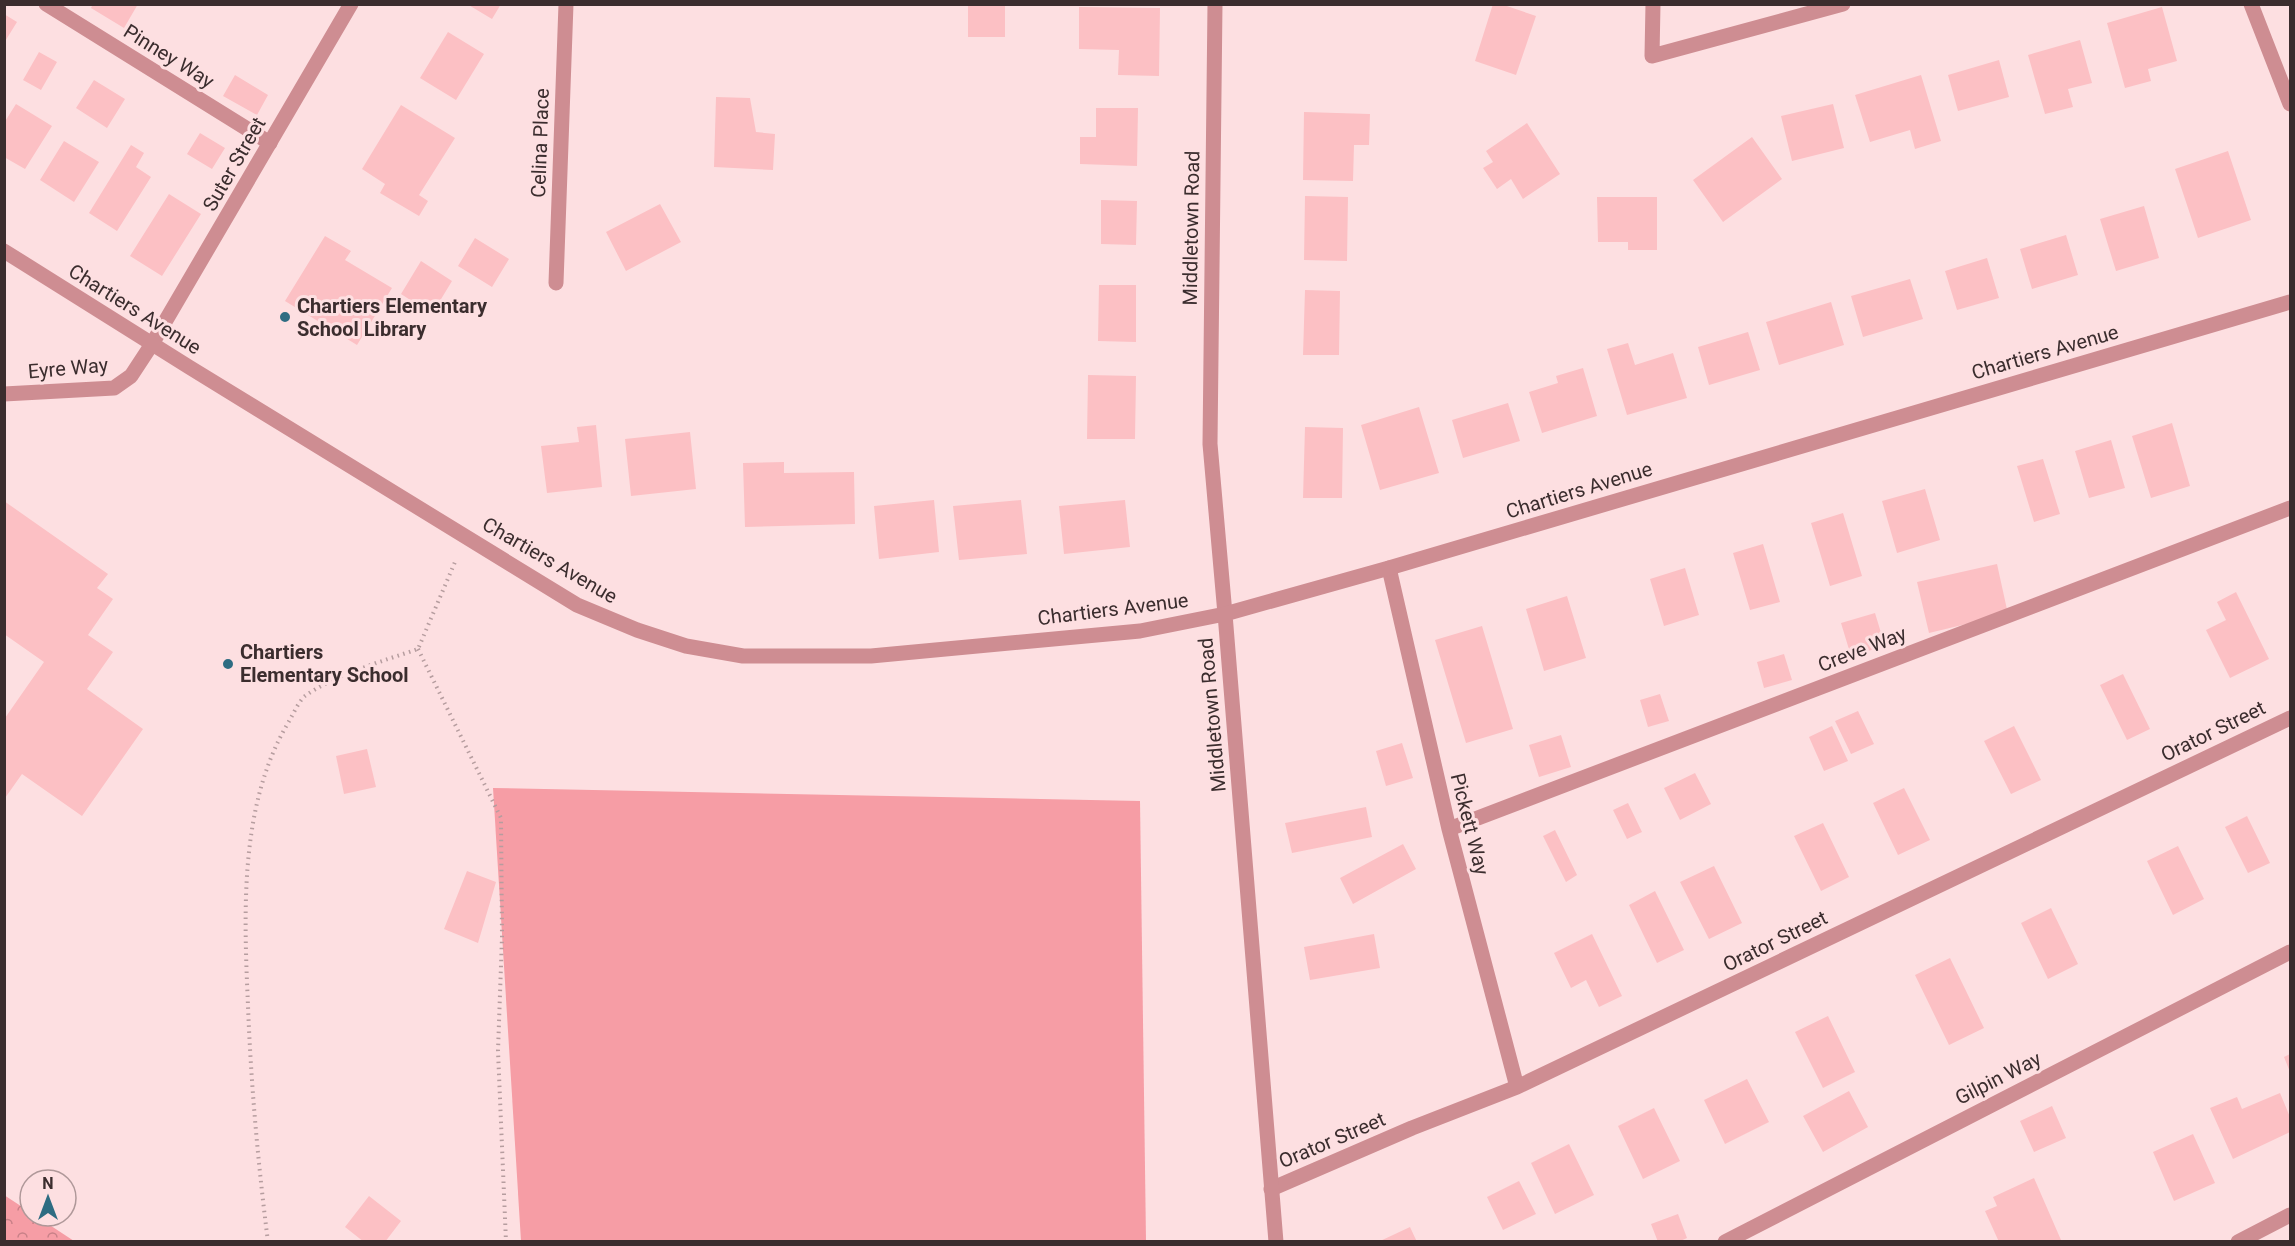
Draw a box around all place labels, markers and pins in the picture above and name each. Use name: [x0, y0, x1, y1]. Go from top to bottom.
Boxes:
place label: Chartiers Elementary School Library: [297, 294, 488, 341]
marker: Chartiers Elementary School Library: [278, 310, 292, 324]
place label: Chartiers Elementary School: [240, 640, 409, 687]
marker: Chartiers Elementary School: [221, 657, 235, 671]

